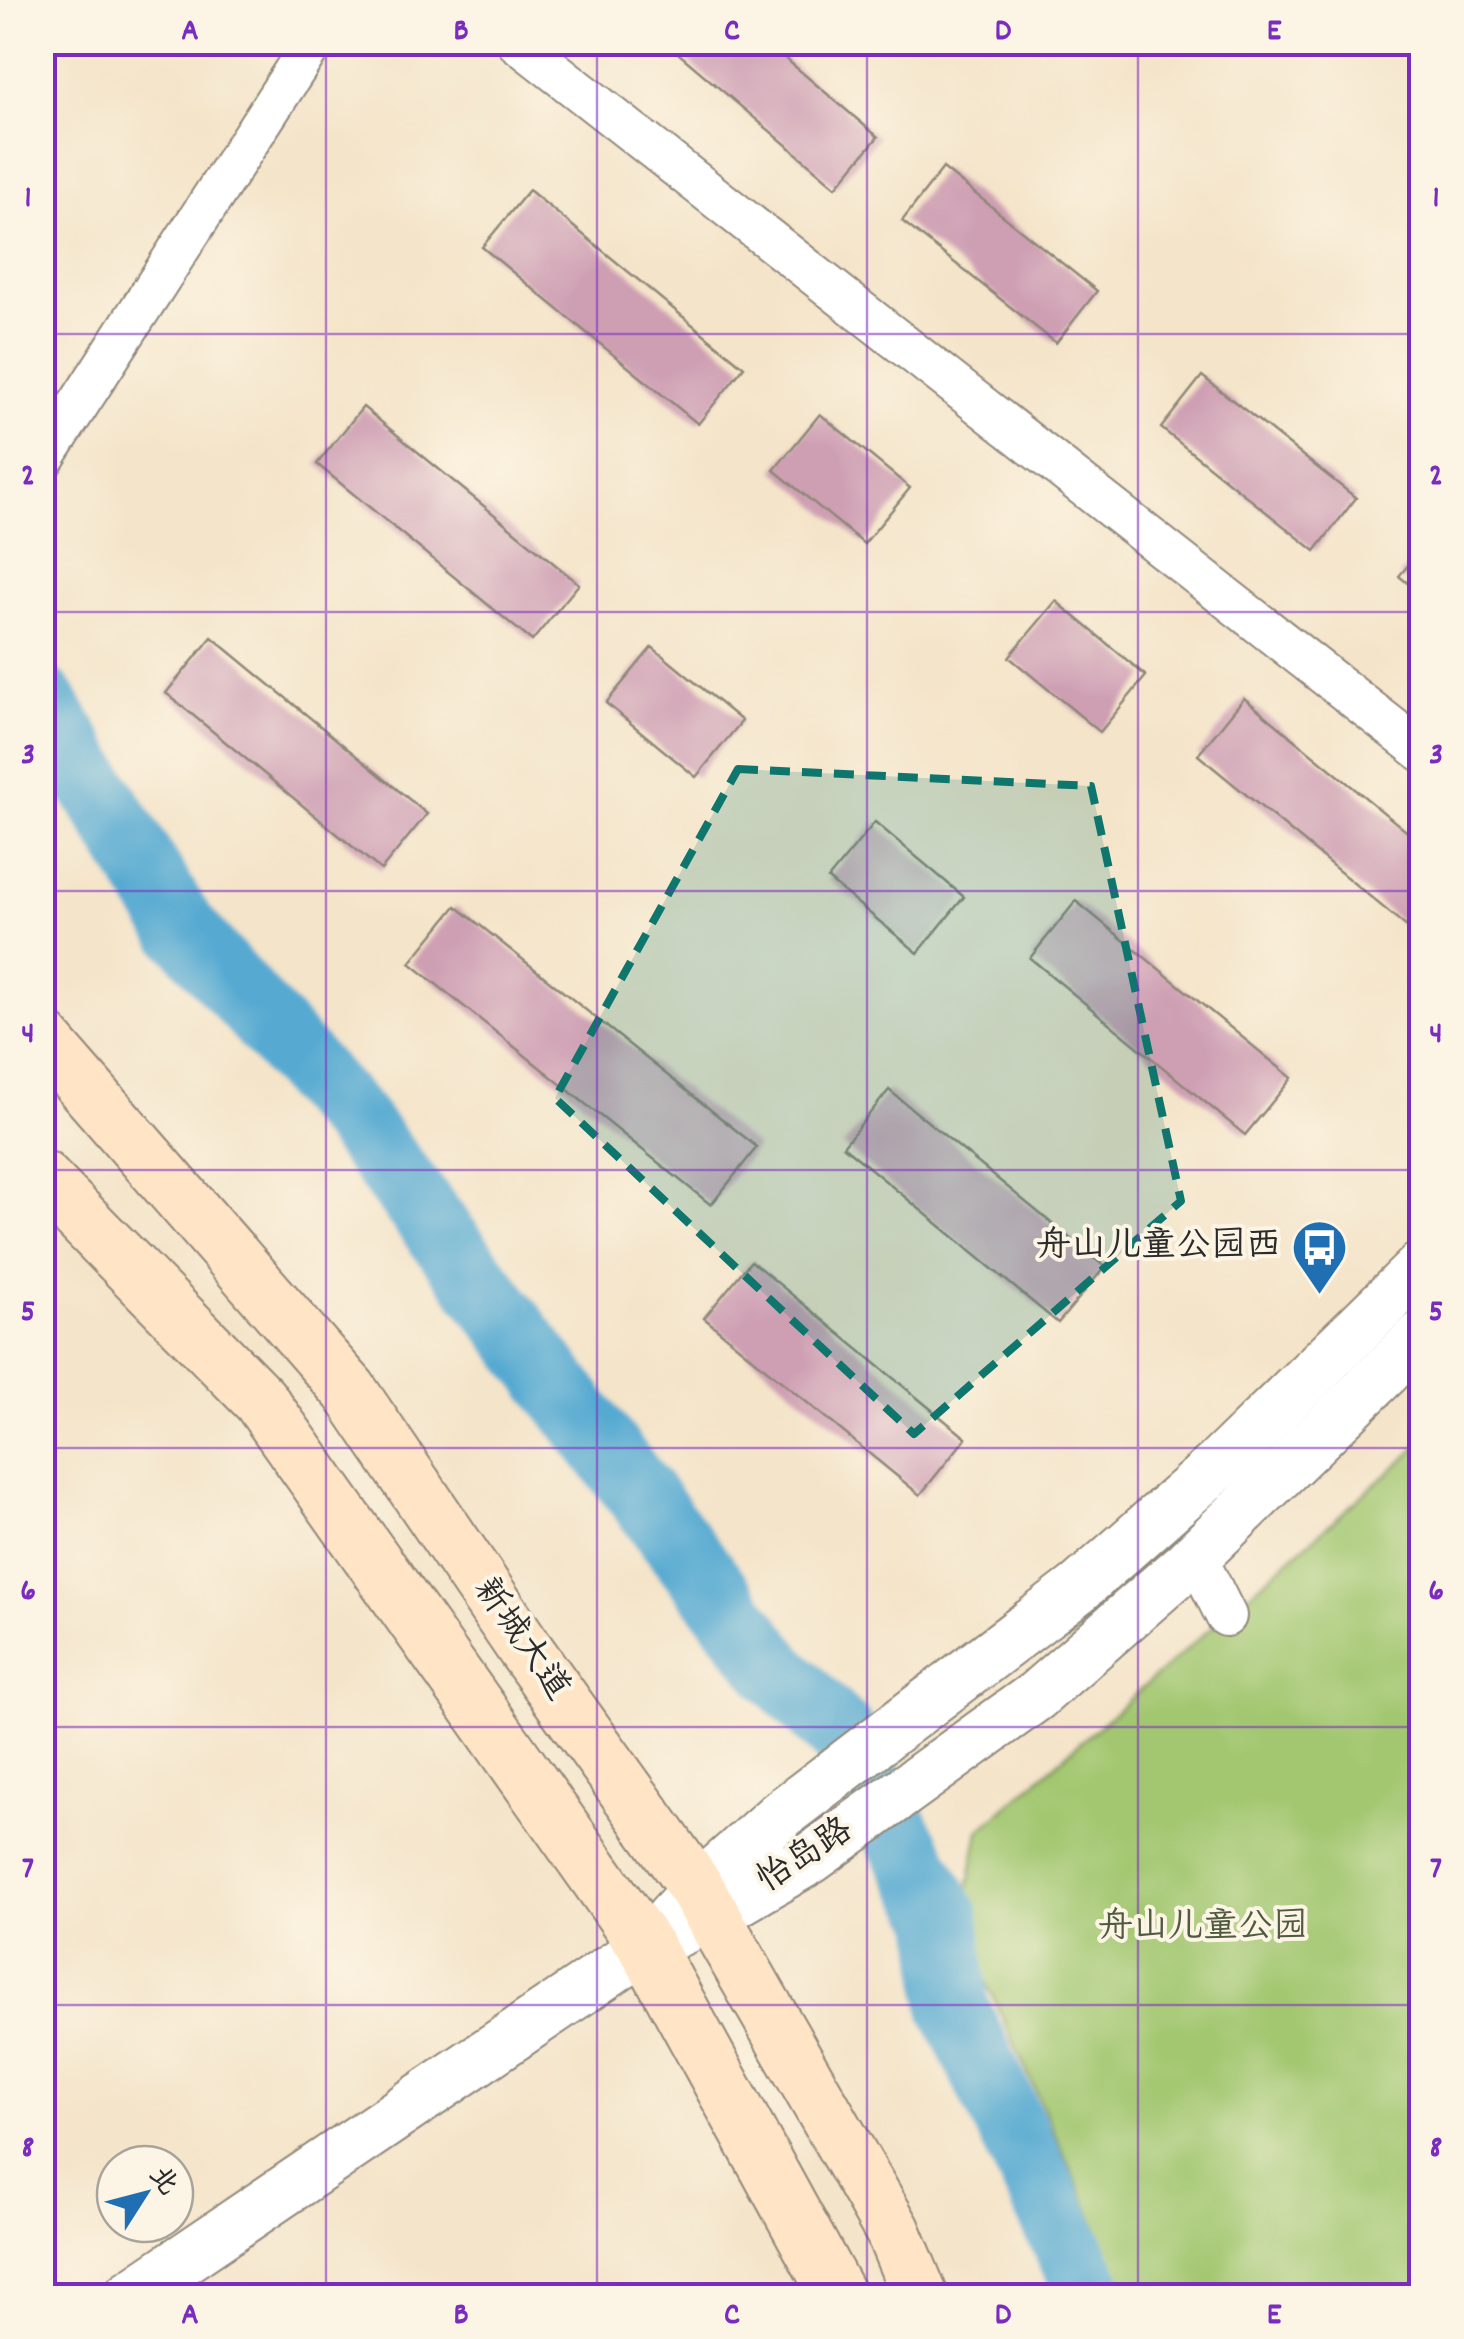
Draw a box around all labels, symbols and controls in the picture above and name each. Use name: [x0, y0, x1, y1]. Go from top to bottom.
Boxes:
text: A: [181, 10, 199, 56]
text: B: [453, 10, 469, 56]
text: C: [724, 10, 740, 56]
text: D: [995, 10, 1012, 56]
text: E: [1267, 10, 1282, 56]
text: 1: [24, 177, 32, 223]
text: 1: [1432, 177, 1440, 223]
text: 2: [21, 455, 35, 501]
text: 2: [1429, 455, 1443, 501]
text: 3: [21, 734, 35, 780]
text: 3: [1429, 734, 1443, 780]
text: 4: [21, 1013, 35, 1059]
text: 4: [1429, 1013, 1443, 1059]
bus stop icon: 舟山儿童公园西: [1290, 1218, 1350, 1297]
place label: 舟山儿童公园西: [1036, 1223, 1281, 1273]
text: 5: [21, 1291, 35, 1337]
text: 5: [1429, 1291, 1443, 1337]
street label: 新城大道: [459, 1568, 581, 1712]
text: 6: [20, 1570, 36, 1616]
text: 6: [1428, 1570, 1444, 1616]
street label: 怡岛路: [748, 1807, 864, 1907]
text: 7: [22, 1848, 34, 1894]
text: 7: [1430, 1848, 1442, 1894]
park label: 舟山儿童公园: [1098, 1904, 1308, 1954]
text: 8: [22, 2127, 35, 2173]
text: 8: [1430, 2127, 1443, 2173]
north arrow: [95, 2144, 195, 2244]
text: 北: [137, 2159, 186, 2205]
text: A: [181, 2294, 199, 2339]
text: B: [453, 2294, 469, 2339]
text: C: [724, 2294, 740, 2339]
text: D: [995, 2294, 1012, 2339]
text: E: [1267, 2294, 1282, 2339]

